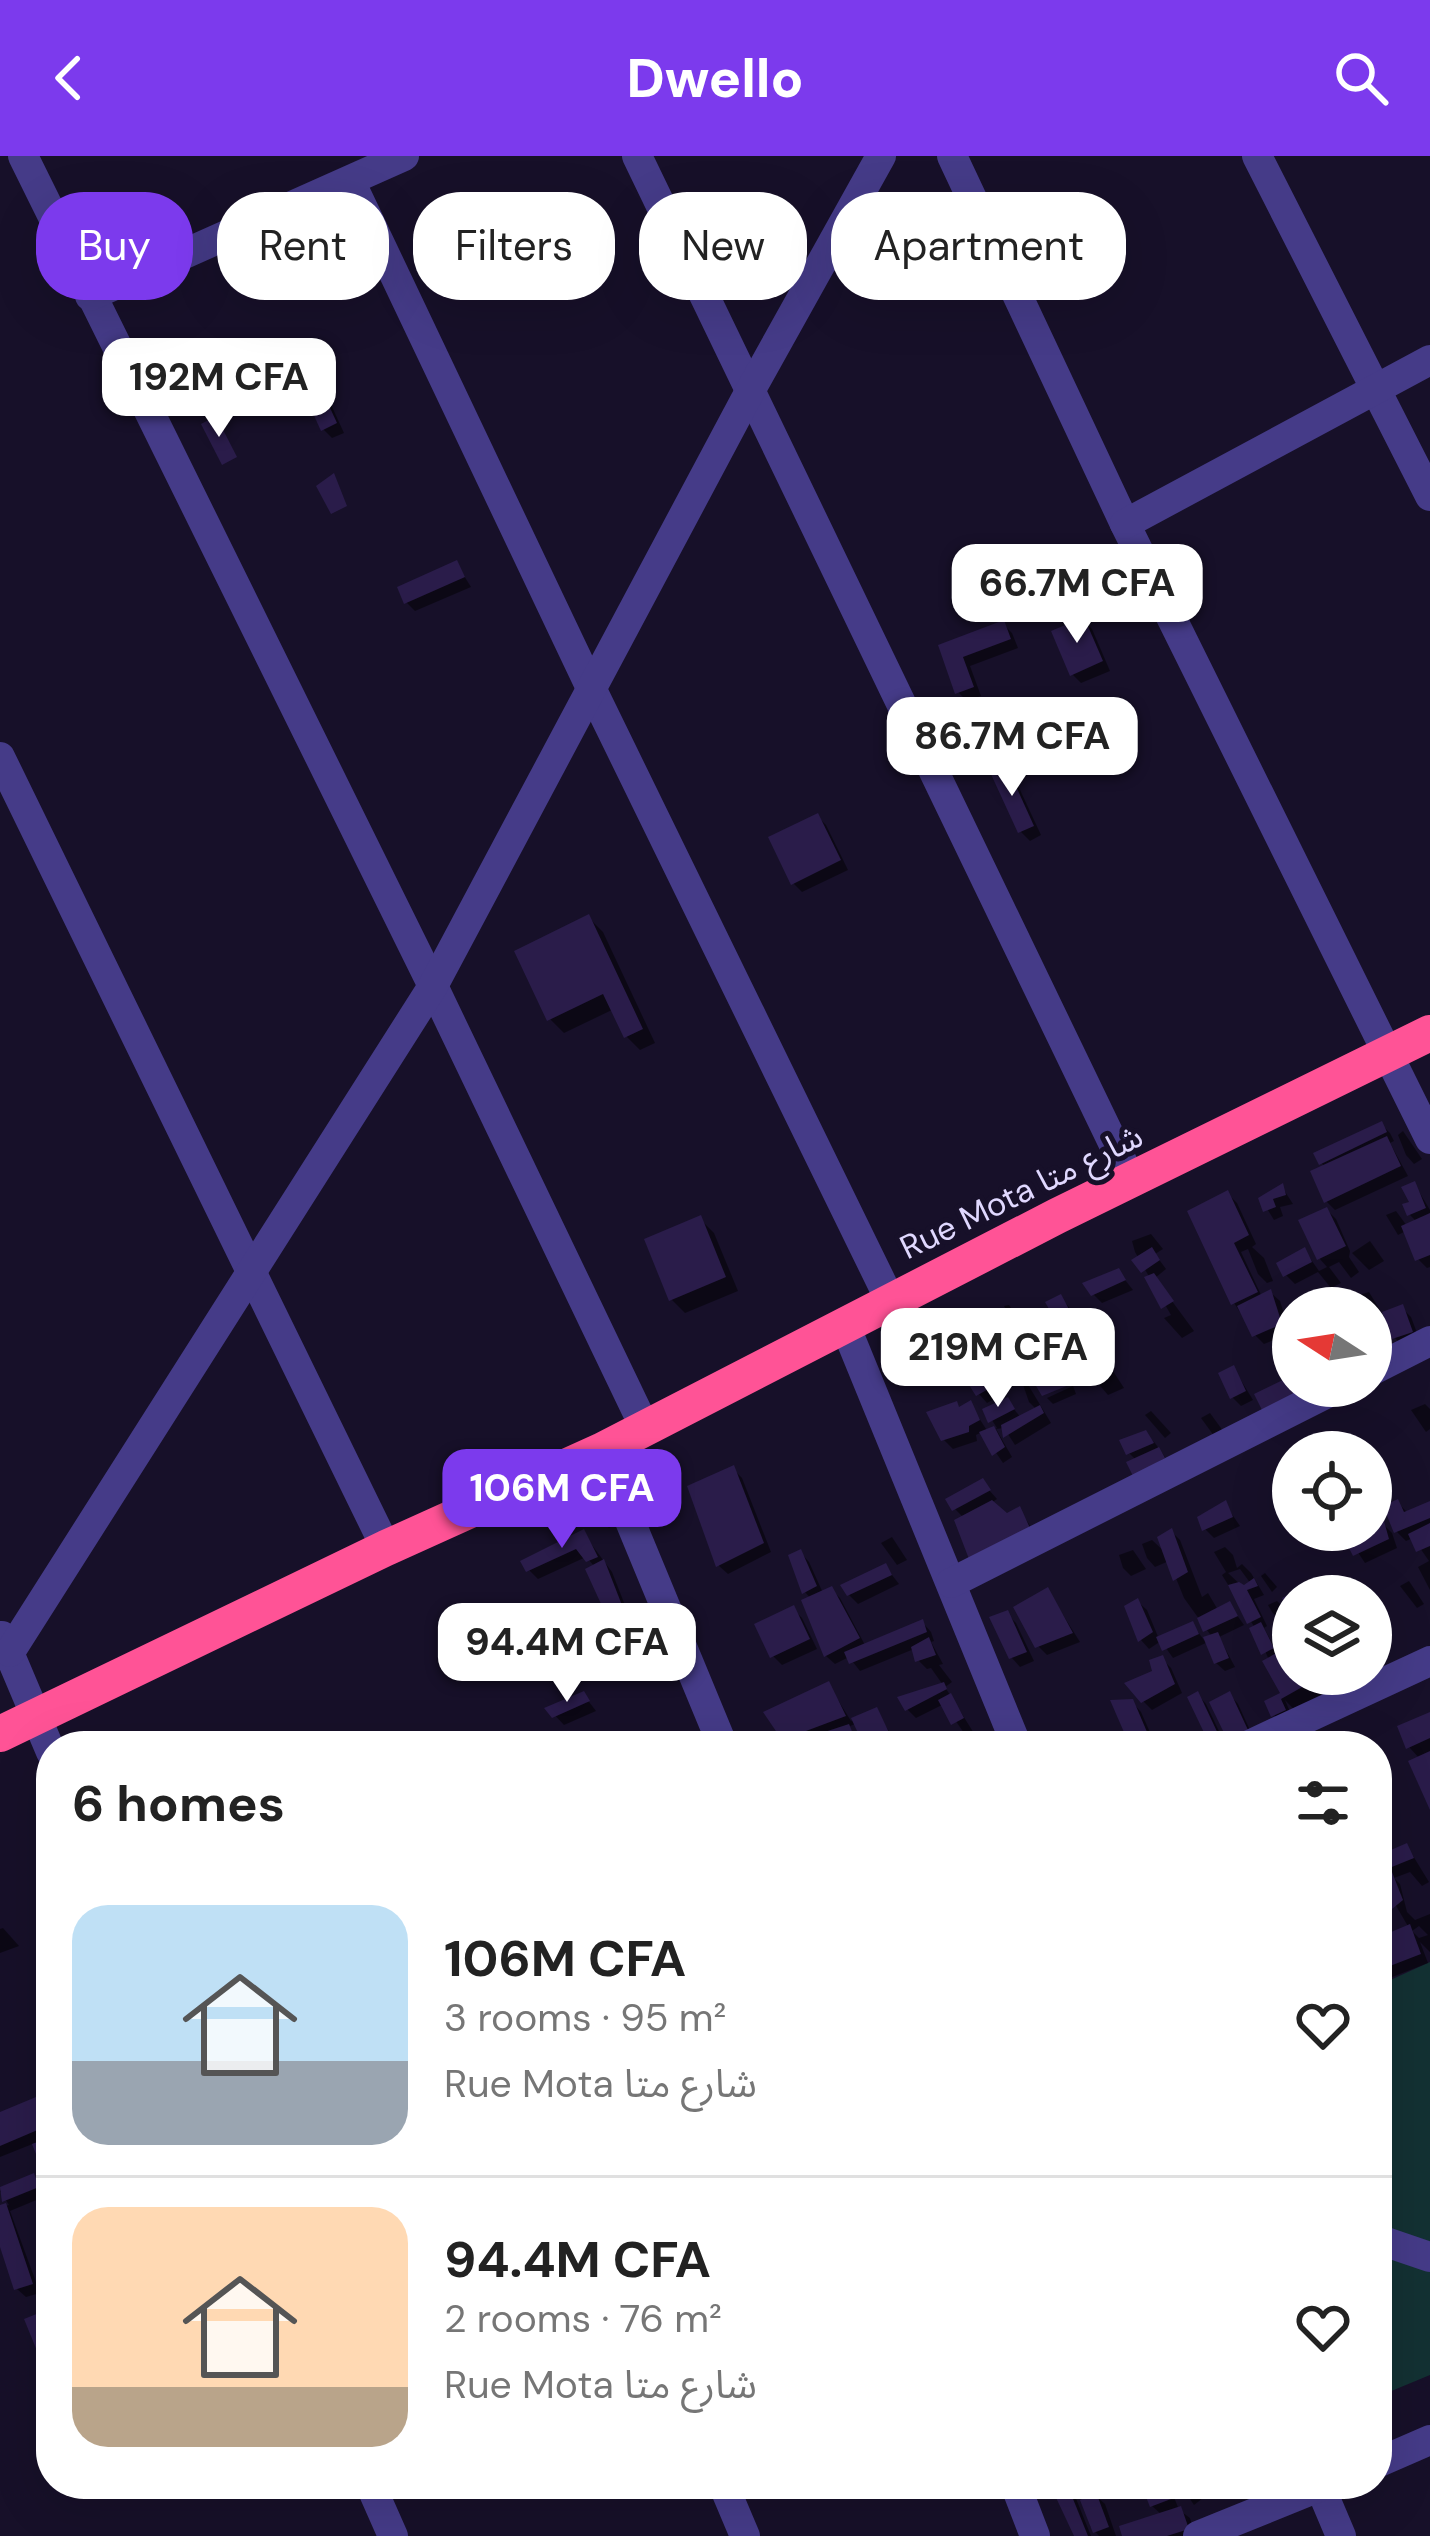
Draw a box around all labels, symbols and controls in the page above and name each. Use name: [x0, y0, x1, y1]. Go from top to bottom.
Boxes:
text: Dwello: [627, 43, 803, 114]
icon: back: [36, 45, 102, 111]
icon: search: [1328, 45, 1394, 111]
chip: Buy: [36, 192, 193, 300]
chip: Rent: [217, 192, 389, 300]
chip: Filters: [413, 192, 615, 300]
chip: New: [639, 192, 807, 300]
chip: Apartment: [831, 192, 1126, 300]
pin: 192M CFA: [95, 338, 343, 440]
text: 192M CFA: [129, 351, 309, 402]
pin: 66.7M CFA: [940, 544, 1214, 646]
text: 66.7M CFA: [979, 557, 1175, 608]
pin: 86.7M CFA: [875, 697, 1149, 799]
text: 86.7M CFA: [914, 710, 1110, 761]
street label: Rue Mota شارع متا: [893, 1114, 1151, 1271]
north arrow: [1272, 1287, 1392, 1407]
map controls: [1272, 1287, 1392, 1695]
pin: 219M CFA: [874, 1308, 1122, 1410]
text: 219M CFA: [908, 1321, 1088, 1372]
button: locate: [1272, 1431, 1392, 1551]
pin: 106M CFA: [438, 1449, 686, 1551]
text: 106M CFA: [469, 1462, 655, 1513]
button: layers: [1272, 1575, 1392, 1695]
pin: 94.4M CFA: [430, 1603, 704, 1705]
text: 94.4M CFA: [465, 1616, 669, 1667]
text: 6 homes: [72, 1770, 285, 1837]
icon: filters: [1290, 1770, 1356, 1836]
text: 106M CFA: [444, 1925, 686, 1992]
icon: home: [168, 1953, 312, 2097]
text: 3 rooms · 95 m²: [444, 1992, 726, 2043]
icon: heart: [1290, 1992, 1356, 2058]
text: Rue Mota شارع متا: [444, 2058, 757, 2109]
text: 94.4M CFA: [444, 2226, 711, 2293]
icon: home: [168, 2255, 312, 2399]
text: 2 rooms · 76 m²: [444, 2293, 722, 2344]
icon: heart: [1290, 2294, 1356, 2360]
text: Rue Mota شارع متا: [444, 2359, 757, 2410]

